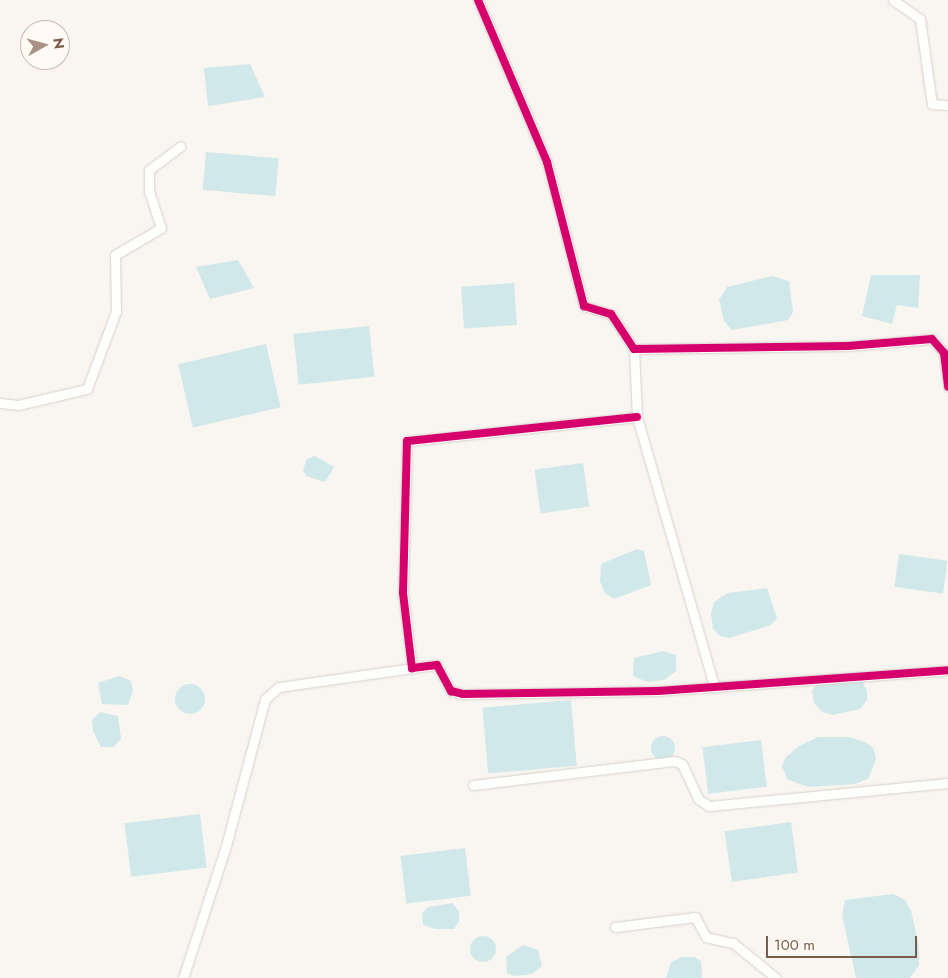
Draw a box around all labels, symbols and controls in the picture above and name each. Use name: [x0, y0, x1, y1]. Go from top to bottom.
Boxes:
north arrow: [20, 20, 70, 70]
text: N: [48, 37, 69, 50]
scale bar: [768, 926, 919, 958]
text: 100 m: [774, 934, 815, 956]

